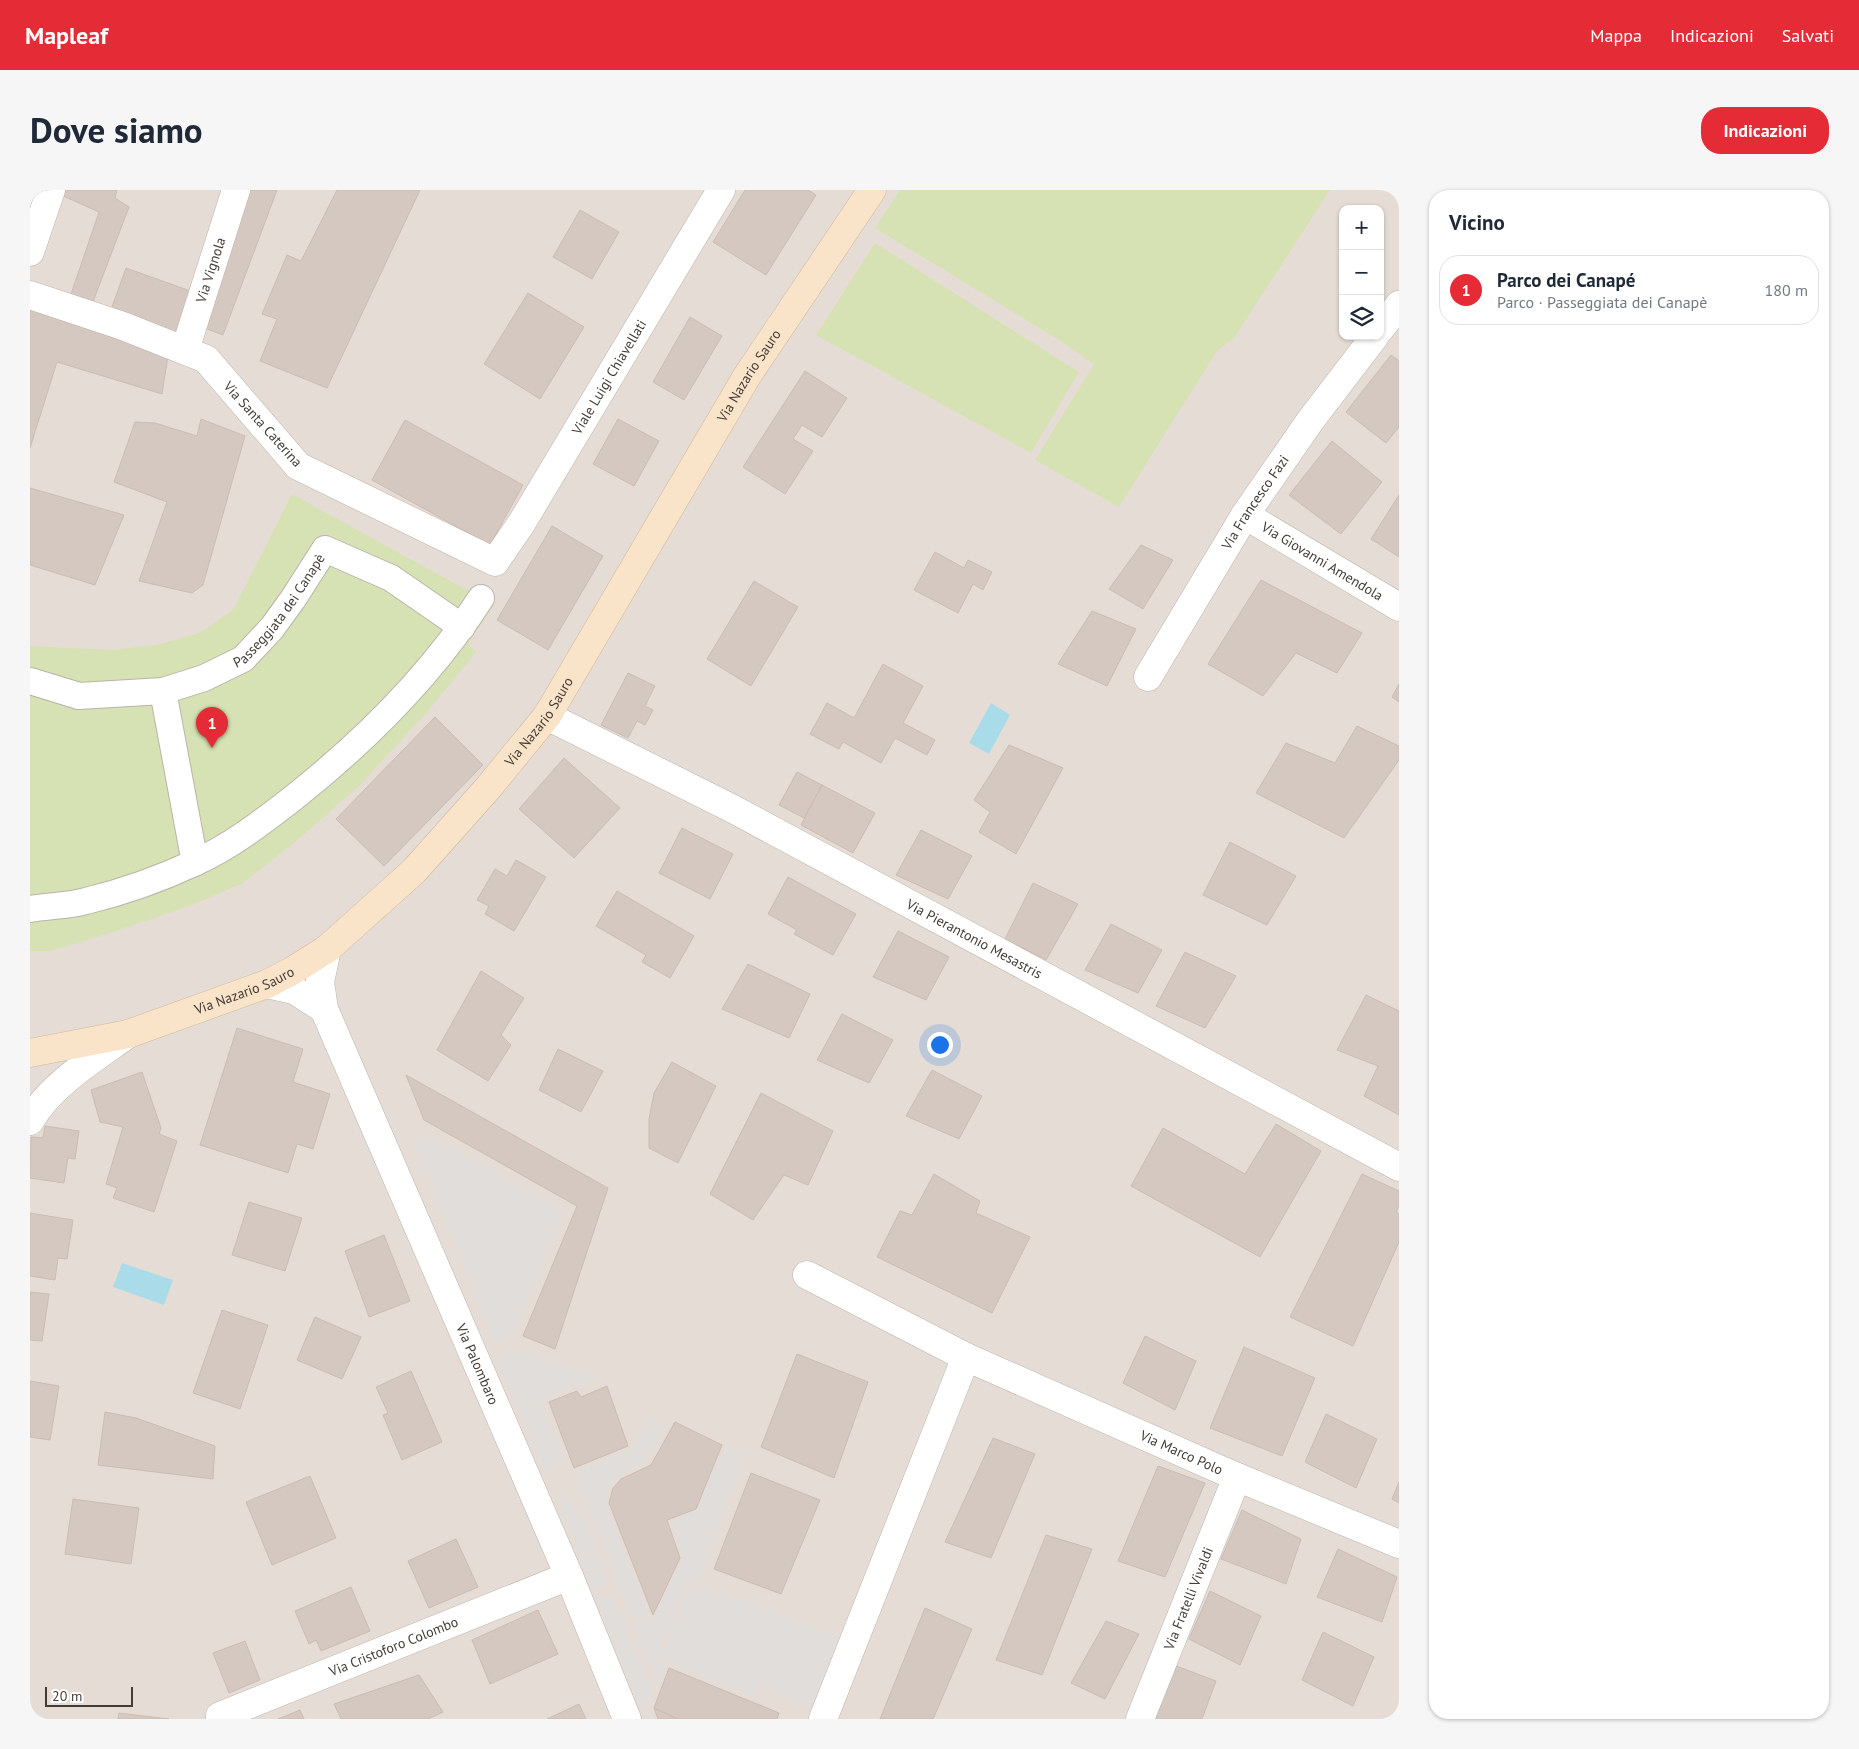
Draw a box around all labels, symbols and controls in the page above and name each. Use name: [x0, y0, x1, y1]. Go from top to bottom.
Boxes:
text: Mapleaf: [25, 20, 108, 51]
text: Mappa: [1590, 24, 1642, 47]
text: Indicazioni: [1670, 24, 1754, 47]
text: Salvati: [1782, 24, 1834, 47]
text: Dove siamo: [30, 107, 203, 153]
button: Indicazioni: [1701, 107, 1829, 154]
map controls: [1339, 205, 1384, 340]
button: +: [1339, 205, 1384, 250]
text: Vicino: [1449, 209, 1505, 236]
street label: Via Vignola: [191, 235, 229, 306]
button: −: [1339, 250, 1384, 295]
text: Parco dei Canapé: [1497, 268, 1635, 292]
text: 1: [1461, 280, 1471, 300]
text: 180 m: [1765, 280, 1808, 300]
text: Parco · Passeggiata dei Canapè: [1497, 292, 1707, 312]
button: layers: [1339, 295, 1384, 340]
street label: Viale Luigi Chiavellati: [567, 316, 650, 439]
street label: Via Nazario Sauro: [713, 326, 785, 426]
street label: Via Santa Caterina: [219, 377, 306, 471]
street label: Via Francesco Fazi: [1217, 452, 1293, 554]
street label: Via Giovanni Amendola: [1257, 517, 1386, 604]
street label: Passeggiata dei Canapè: [230, 550, 329, 671]
street label: Via Nazario Sauro: [500, 674, 577, 771]
pin: 1: [196, 707, 228, 748]
street label: Via Pierantonio Mesastris: [903, 894, 1045, 983]
street label: Via Nazario Sauro: [191, 962, 297, 1019]
your location: [927, 1032, 953, 1058]
street label: Via Palombaro: [452, 1320, 503, 1407]
street label: Via Marco Polo: [1136, 1426, 1226, 1479]
street label: Via Fratelli Vivaldi: [1159, 1544, 1217, 1653]
street label: Via Cristoforo Colombo: [325, 1612, 461, 1681]
scale bar: [45, 1684, 132, 1707]
text: 20 m: [52, 1687, 82, 1705]

